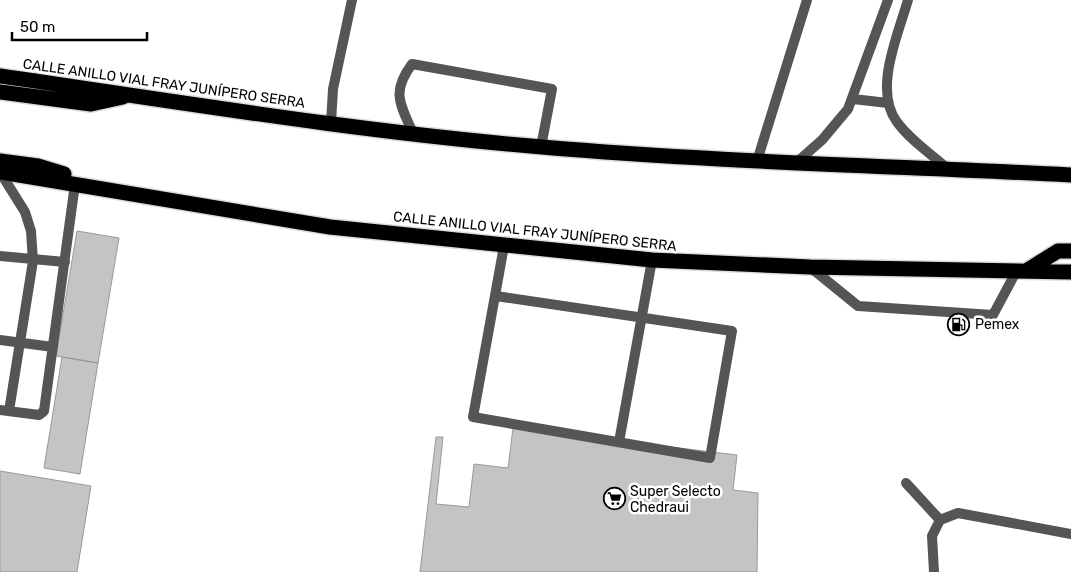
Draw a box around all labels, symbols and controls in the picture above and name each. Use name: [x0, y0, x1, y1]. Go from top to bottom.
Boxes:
scale bar: [12, 10, 148, 42]
text: 50 m: [20, 18, 55, 36]
street label: CALLE ANILLO VIAL FRAY JUNÍPERO SERRA: [22, 54, 307, 112]
street label: CALLE ANILLO VIAL FRAY JUNÍPERO SERRA: [392, 207, 678, 255]
fuel station icon: Pemex: [947, 312, 971, 336]
place label: Pemex: [975, 316, 1020, 333]
place label: Super Selecto Chedraui: [630, 483, 721, 516]
supermarket icon: Super Selecto Chedraui: [602, 487, 626, 511]

